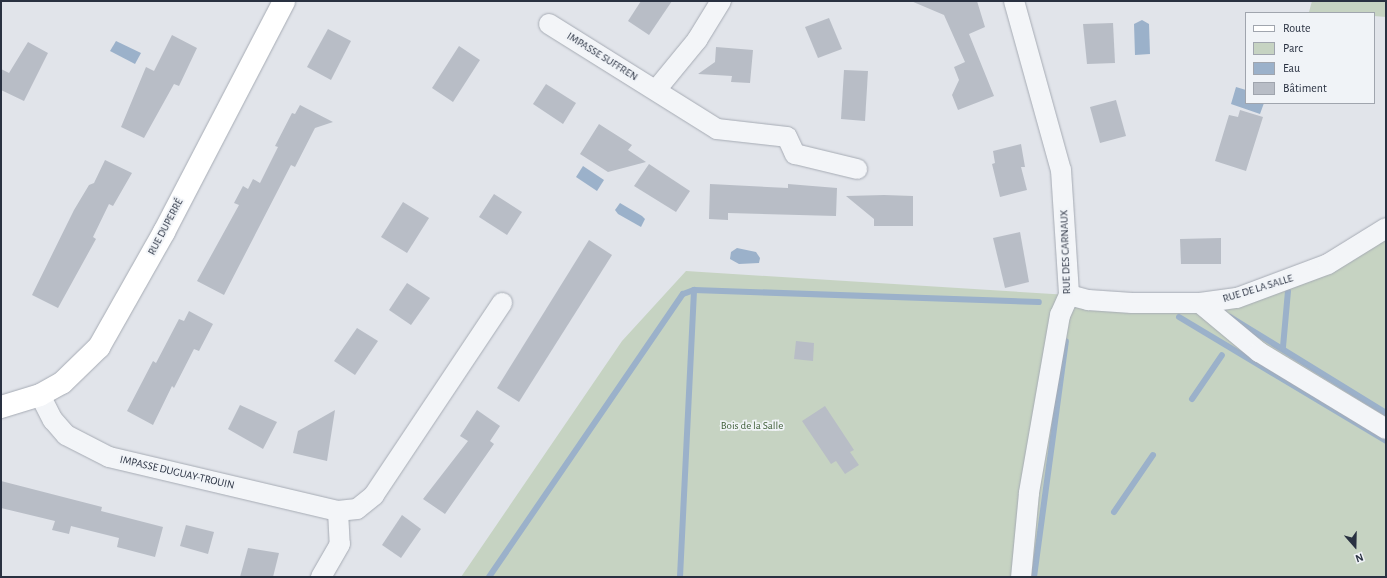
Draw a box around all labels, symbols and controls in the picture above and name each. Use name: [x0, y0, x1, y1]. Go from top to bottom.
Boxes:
legend: [1245, 12, 1375, 104]
text: Route: [1283, 22, 1310, 34]
street label: IMPASSE SUFFREN: [564, 30, 640, 84]
text: Parc: [1283, 42, 1303, 54]
text: Eau: [1283, 62, 1300, 74]
text: Bâtiment: [1283, 82, 1327, 94]
street label: RUE DUPERRÉ: [146, 196, 186, 258]
street label: RUE DES CARNAUX: [1058, 210, 1074, 294]
street label: RUE DE LA SALLE: [1221, 272, 1295, 306]
park label: Bois de la Salle: [721, 419, 783, 433]
street label: IMPASSE DUGUAY-TROUIN: [118, 453, 236, 493]
north arrow: [1335, 526, 1375, 566]
text: N: [1354, 551, 1365, 564]

